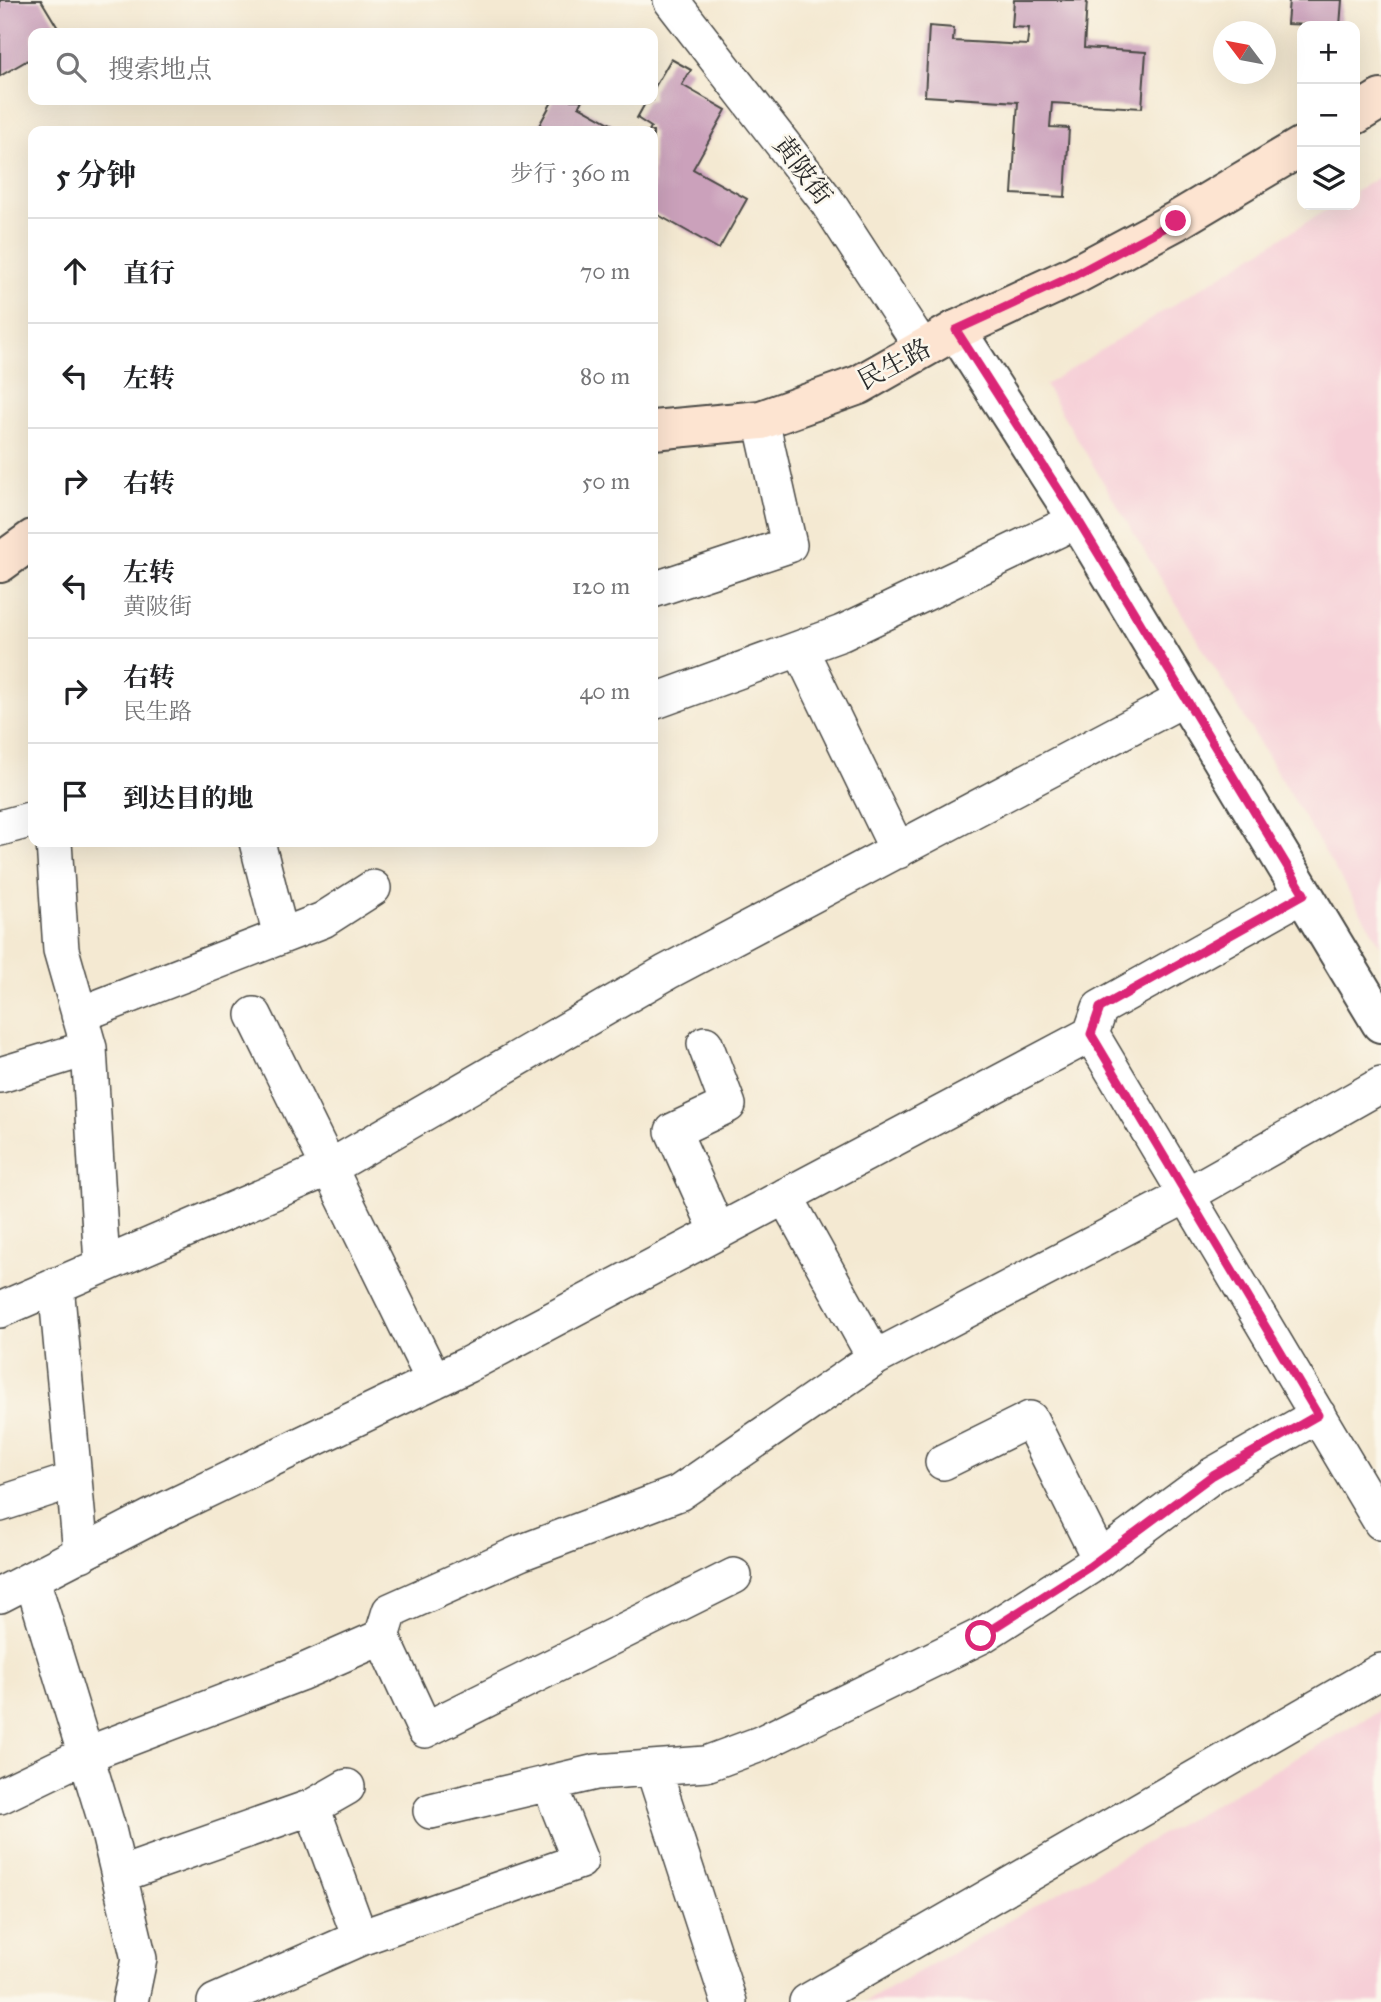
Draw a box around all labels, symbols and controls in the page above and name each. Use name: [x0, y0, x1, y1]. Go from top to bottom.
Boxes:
north arrow: [1213, 21, 1276, 84]
map controls: [1297, 21, 1360, 210]
button: +: [1297, 21, 1360, 84]
search box: [28, 28, 658, 105]
icon: search: [52, 48, 90, 86]
text: 搜索地点: [108, 53, 212, 85]
button: −: [1297, 84, 1360, 147]
street label: 黄陂街: [767, 129, 839, 211]
button: layers: [1297, 147, 1360, 210]
text: 5 分钟: [56, 157, 136, 193]
text: 步行 · 360 m: [510, 159, 630, 187]
route end: [1160, 205, 1191, 236]
icon: ahead: [56, 252, 94, 290]
text: 直行: [123, 257, 175, 289]
text: 70 m: [580, 257, 630, 285]
street label: 民生路: [852, 332, 936, 396]
icon: left: [56, 357, 94, 395]
text: 左转: [123, 362, 175, 394]
text: 80 m: [580, 362, 630, 390]
icon: right: [56, 462, 94, 500]
text: 右转: [123, 467, 175, 499]
text: 50 m: [582, 467, 630, 495]
text: 左转: [123, 556, 175, 588]
icon: left: [56, 567, 94, 605]
text: 120 m: [572, 572, 630, 600]
text: 黄陂街: [123, 592, 192, 620]
text: 右转: [123, 661, 175, 693]
icon: right: [56, 672, 94, 710]
text: 40 m: [580, 677, 630, 705]
text: 民生路: [123, 697, 192, 725]
icon: arrive: [56, 777, 94, 815]
text: 到达目的地: [123, 782, 253, 814]
route start: [965, 1620, 996, 1651]

